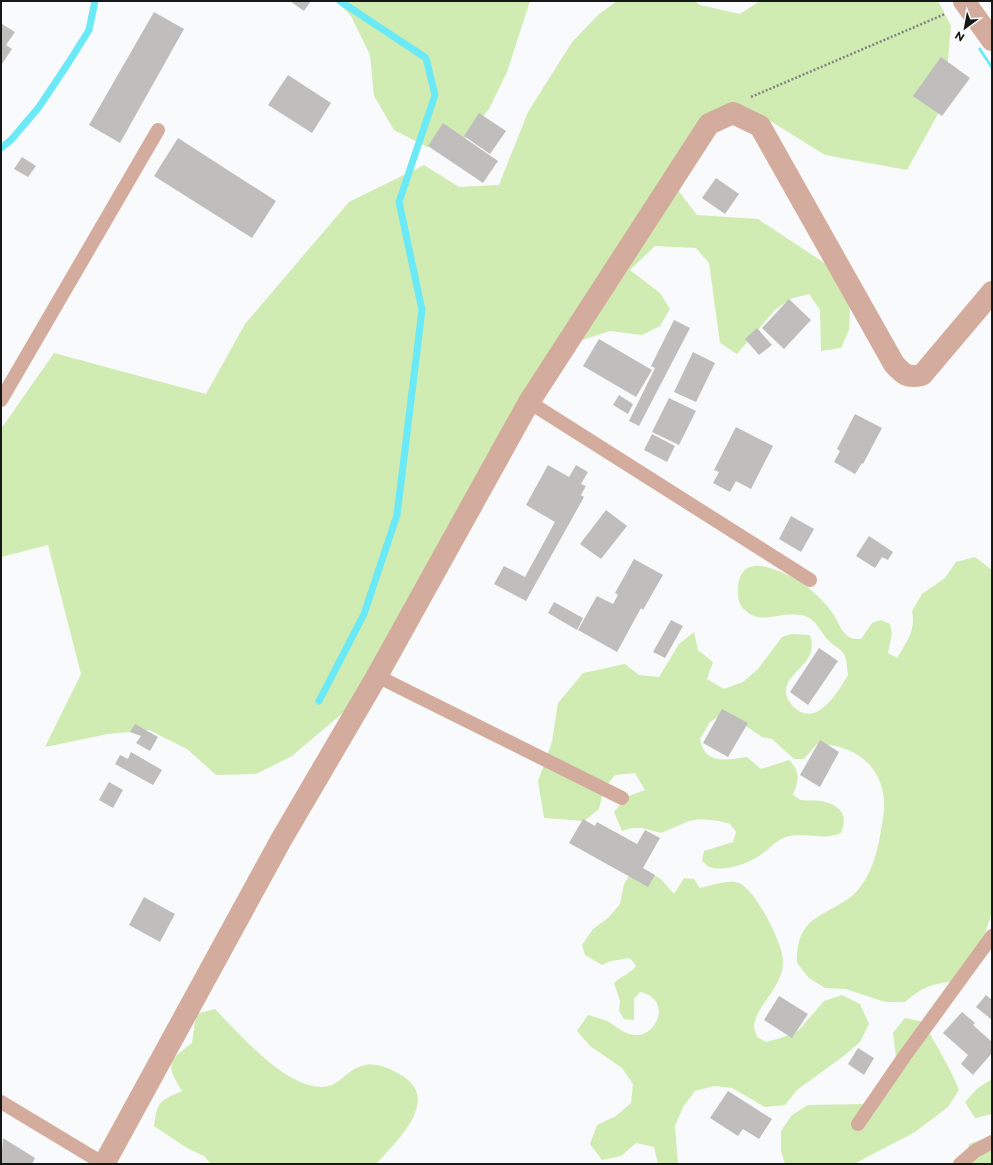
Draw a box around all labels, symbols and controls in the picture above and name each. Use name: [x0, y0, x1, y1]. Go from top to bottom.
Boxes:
north arrow: [945, 8, 985, 48]
text: N: [952, 28, 967, 45]

